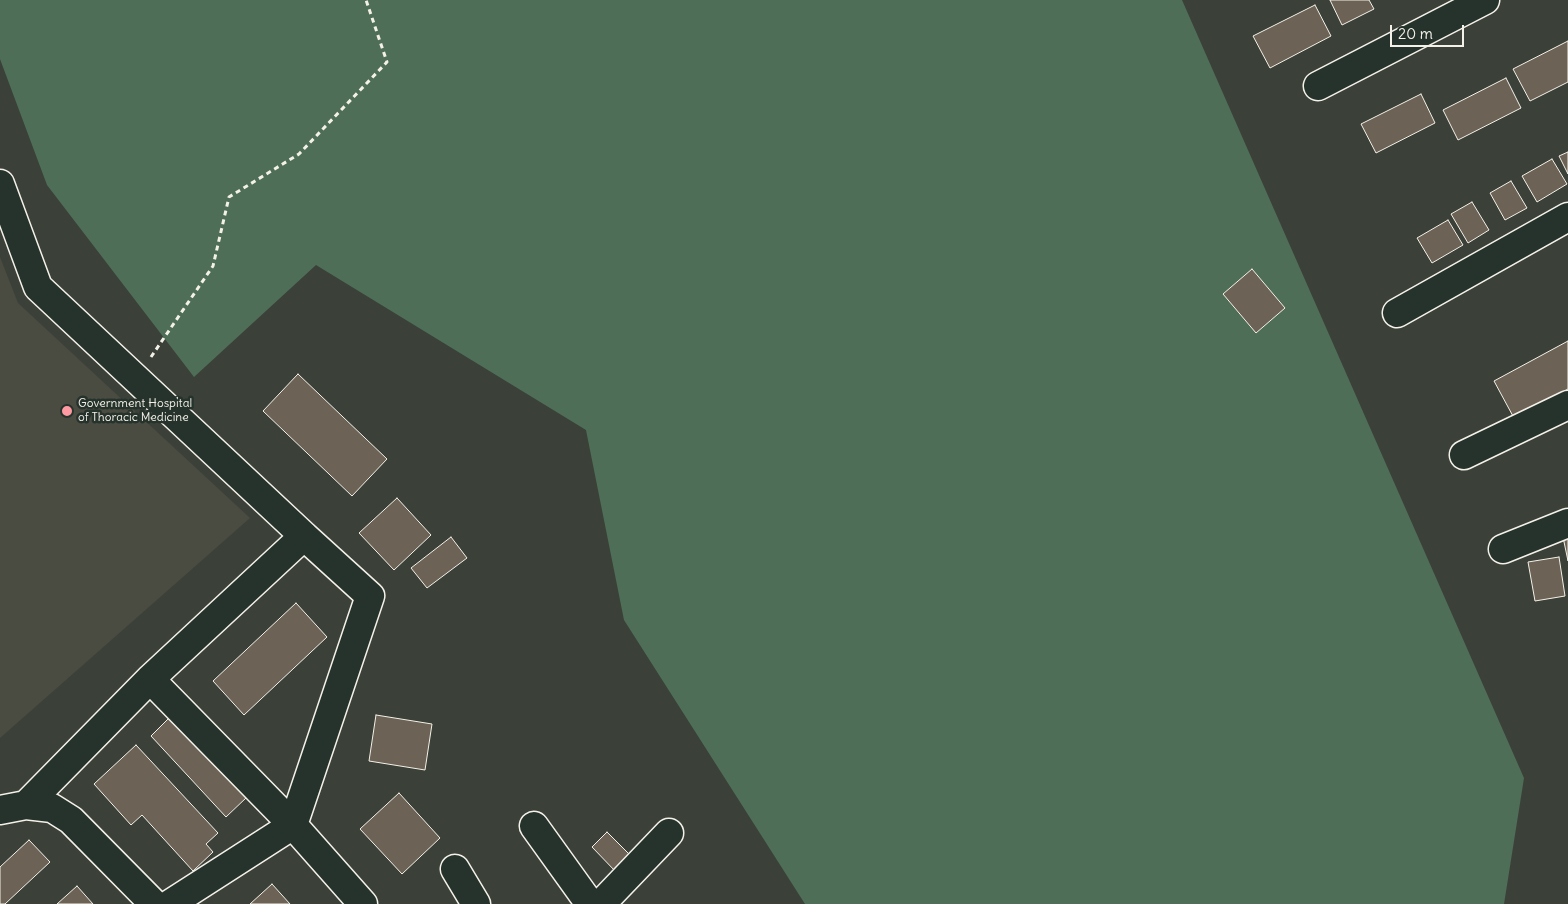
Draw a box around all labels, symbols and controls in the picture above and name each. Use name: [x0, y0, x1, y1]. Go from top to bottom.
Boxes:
scale bar: [1393, 15, 1467, 47]
text: 20 m: [1398, 24, 1433, 43]
place label: Government Hospital of Thoracic Medicine: [78, 397, 192, 425]
marker: Government Hospital of Thoracic Medicine: [60, 404, 74, 418]

